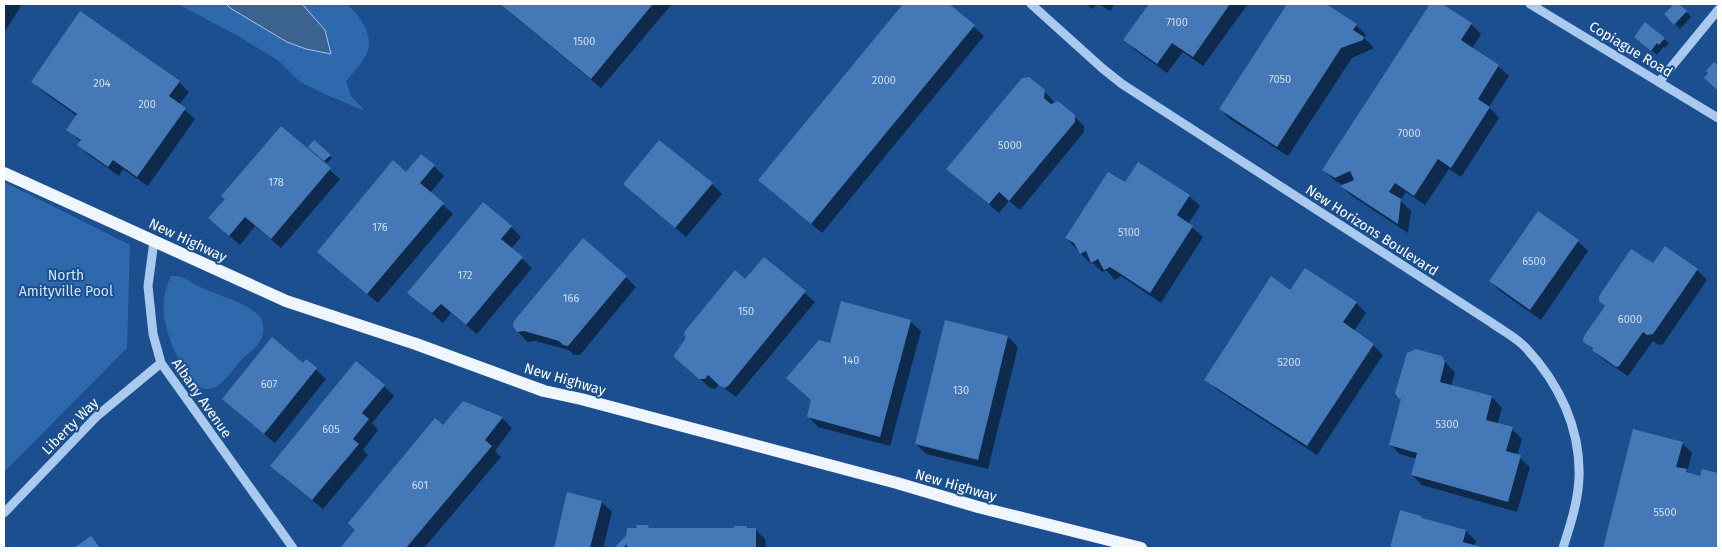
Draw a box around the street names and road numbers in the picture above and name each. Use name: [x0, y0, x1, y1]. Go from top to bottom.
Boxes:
street label: Copiague Road: [1586, 18, 1676, 81]
street label: New Horizons Boulevard: [1302, 181, 1441, 280]
street label: New Highway: [146, 215, 230, 266]
street label: Albany Avenue: [168, 355, 235, 441]
street label: New Highway: [522, 360, 608, 399]
street label: Liberty Way: [38, 394, 102, 458]
street label: New Highway: [913, 466, 999, 505]

